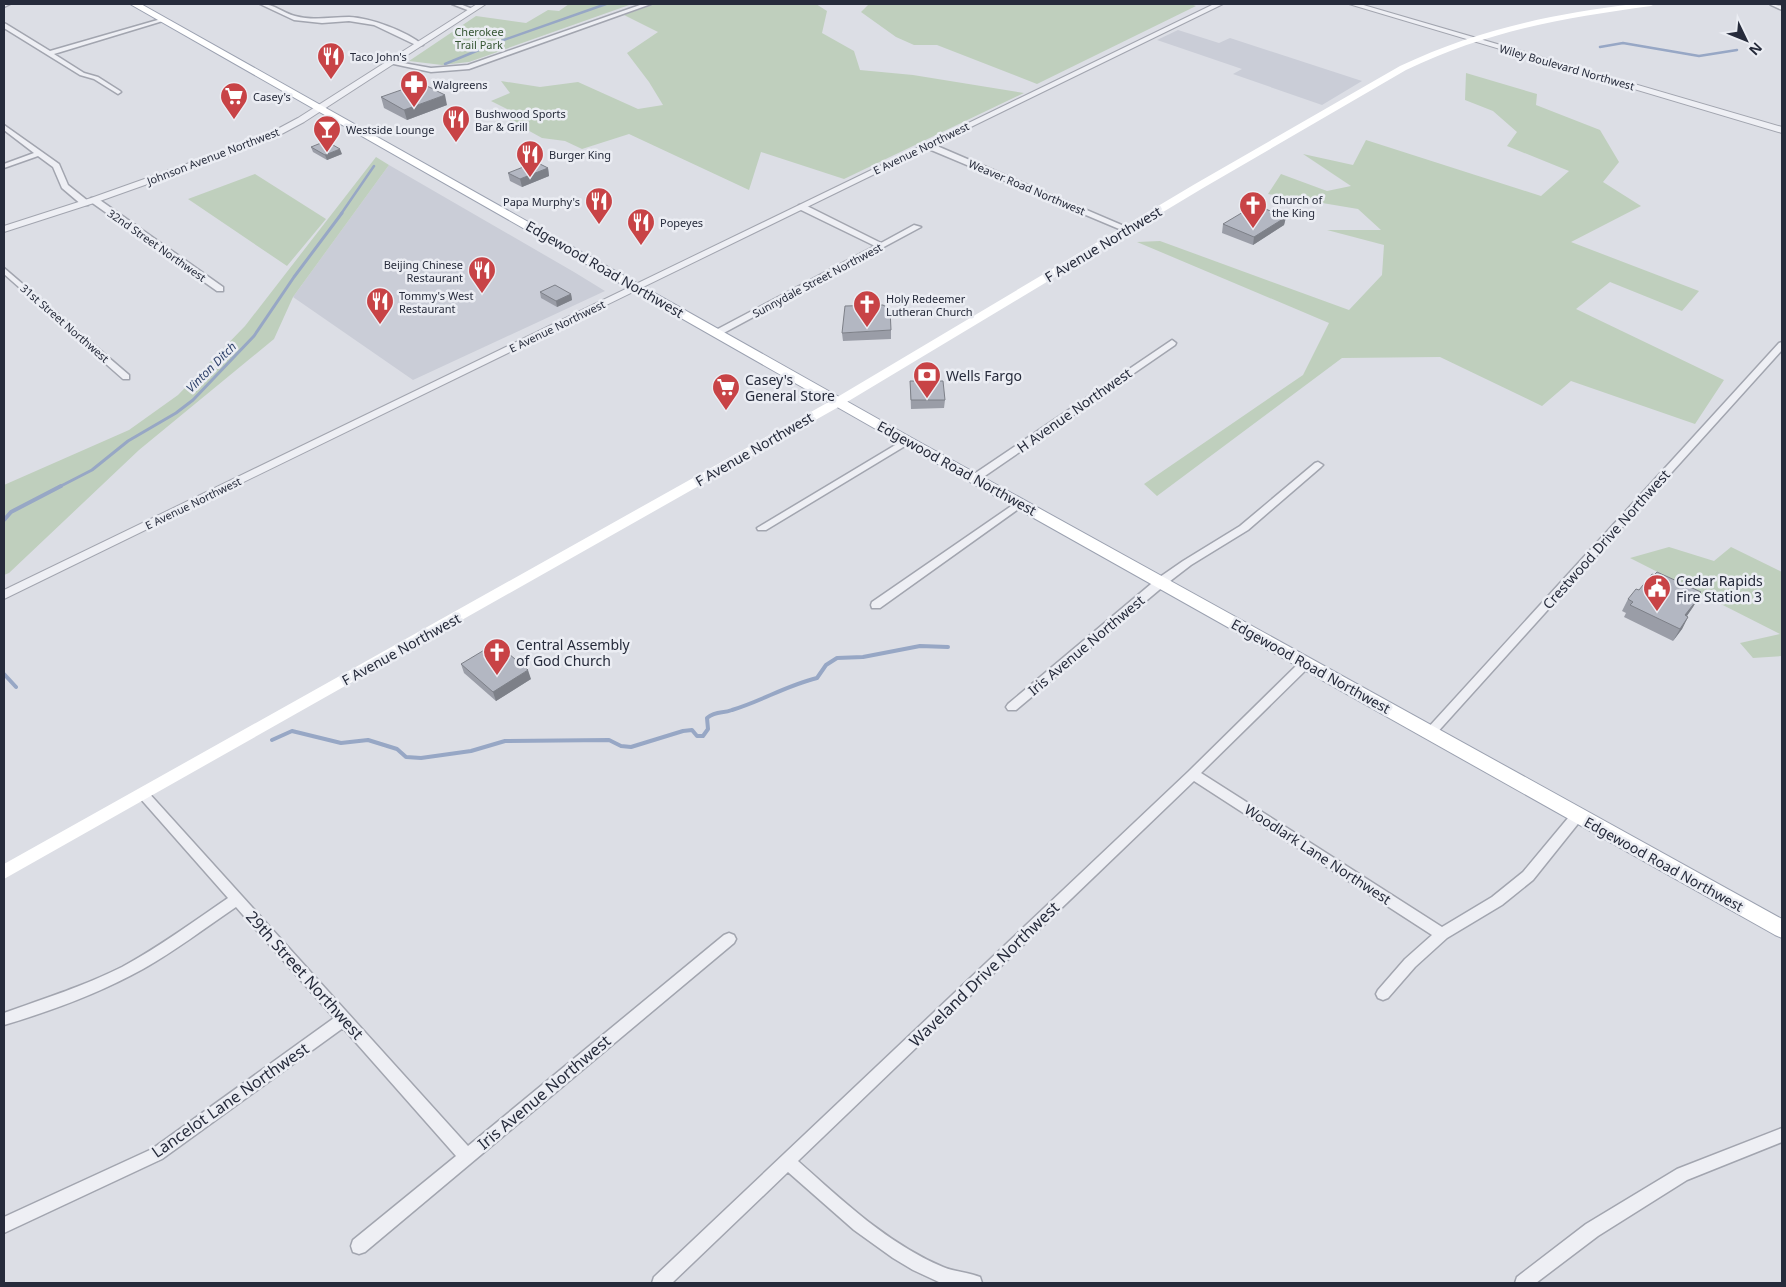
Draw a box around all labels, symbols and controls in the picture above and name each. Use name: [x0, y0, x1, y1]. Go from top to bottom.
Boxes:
north arrow: [1721, 15, 1771, 65]
park label: Cherokee Trail Park: [454, 24, 504, 52]
text: N: [1745, 39, 1767, 60]
restaurant icon: Taco John's: [316, 41, 346, 80]
street label: Wiley Boulevard Northwest: [1498, 41, 1636, 93]
place label: Taco John's: [350, 49, 407, 64]
pharmacy icon: Walgreens: [399, 69, 429, 108]
place label: Walgreens: [433, 77, 488, 92]
supermarket icon: Casey's: [219, 81, 249, 120]
place label: Casey's: [253, 89, 291, 104]
restaurant icon: Bushwood Sports Bar & Grill: [441, 104, 471, 143]
place label: Bushwood Sports Bar & Grill: [475, 106, 566, 134]
bar icon: Westside Lounge: [312, 114, 342, 153]
street label: E Avenue Northwest: [871, 118, 971, 178]
place label: Westside Lounge: [346, 122, 434, 137]
street label: Johnson Avenue Northwest: [144, 124, 281, 189]
restaurant icon: Burger King: [515, 139, 545, 178]
place label: Burger King: [549, 147, 611, 162]
street label: Weaver Road Northwest: [966, 156, 1088, 218]
restaurant icon: Papa Murphy's: [584, 186, 614, 225]
church icon: Church of the King: [1238, 190, 1268, 229]
place label: Church of the King: [1272, 192, 1323, 220]
place label: Papa Murphy's: [503, 194, 580, 209]
street label: F Avenue Northwest: [1041, 202, 1165, 286]
street label: 32nd Street Northwest: [105, 205, 209, 285]
restaurant icon: Popeyes: [626, 207, 656, 246]
place label: Popeyes: [660, 215, 703, 230]
street label: Edgewood Road Northwest: [523, 216, 687, 322]
street label: Sunnydale Street Northwest: [750, 239, 884, 321]
restaurant icon: Beijing Chinese Restaurant: [467, 255, 497, 294]
place label: Beijing Chinese Restaurant: [384, 257, 463, 285]
street label: 31st Street Northwest: [18, 280, 112, 366]
restaurant icon: Tommy's West Restaurant: [365, 286, 395, 325]
place label: Tommy's West Restaurant: [399, 288, 473, 316]
church icon: Holy Redeemer Lutheran Church: [852, 289, 882, 328]
place label: Holy Redeemer Lutheran Church: [886, 291, 973, 319]
street label: E Avenue Northwest: [507, 296, 607, 356]
water label: Vinton Ditch: [182, 338, 240, 396]
bank icon: Wells Fargo: [912, 360, 942, 399]
street label: H Avenue Northwest: [1013, 363, 1135, 457]
place label: Wells Fargo: [946, 366, 1022, 385]
place label: Casey's General Store: [745, 370, 835, 405]
supermarket icon: Casey's General Store: [711, 372, 741, 411]
street label: F Avenue Northwest: [692, 408, 816, 490]
street label: Edgewood Road Northwest: [874, 416, 1040, 520]
street label: Crestwood Drive Northwest: [1538, 465, 1674, 613]
street label: E Avenue Northwest: [143, 473, 243, 533]
place label: Cedar Rapids Fire Station 3: [1676, 571, 1763, 606]
public building icon: Cedar Rapids Fire Station 3: [1642, 573, 1672, 612]
street label: Iris Avenue Northwest: [1024, 591, 1148, 699]
street label: F Avenue Northwest: [338, 608, 464, 690]
street label: Edgewood Road Northwest: [1228, 614, 1394, 718]
place label: Central Assembly of God Church: [516, 635, 631, 670]
church icon: Central Assembly of God Church: [482, 637, 512, 676]
street label: Woodlark Lane Northwest: [1241, 799, 1395, 909]
street label: Edgewood Road Northwest: [1581, 812, 1747, 916]
street label: Waveland Drive Northwest: [904, 896, 1064, 1052]
street label: 29th Street Northwest: [241, 906, 369, 1044]
street label: Iris Avenue Northwest: [473, 1030, 615, 1154]
street label: Lancelot Lane Northwest: [147, 1037, 313, 1163]

